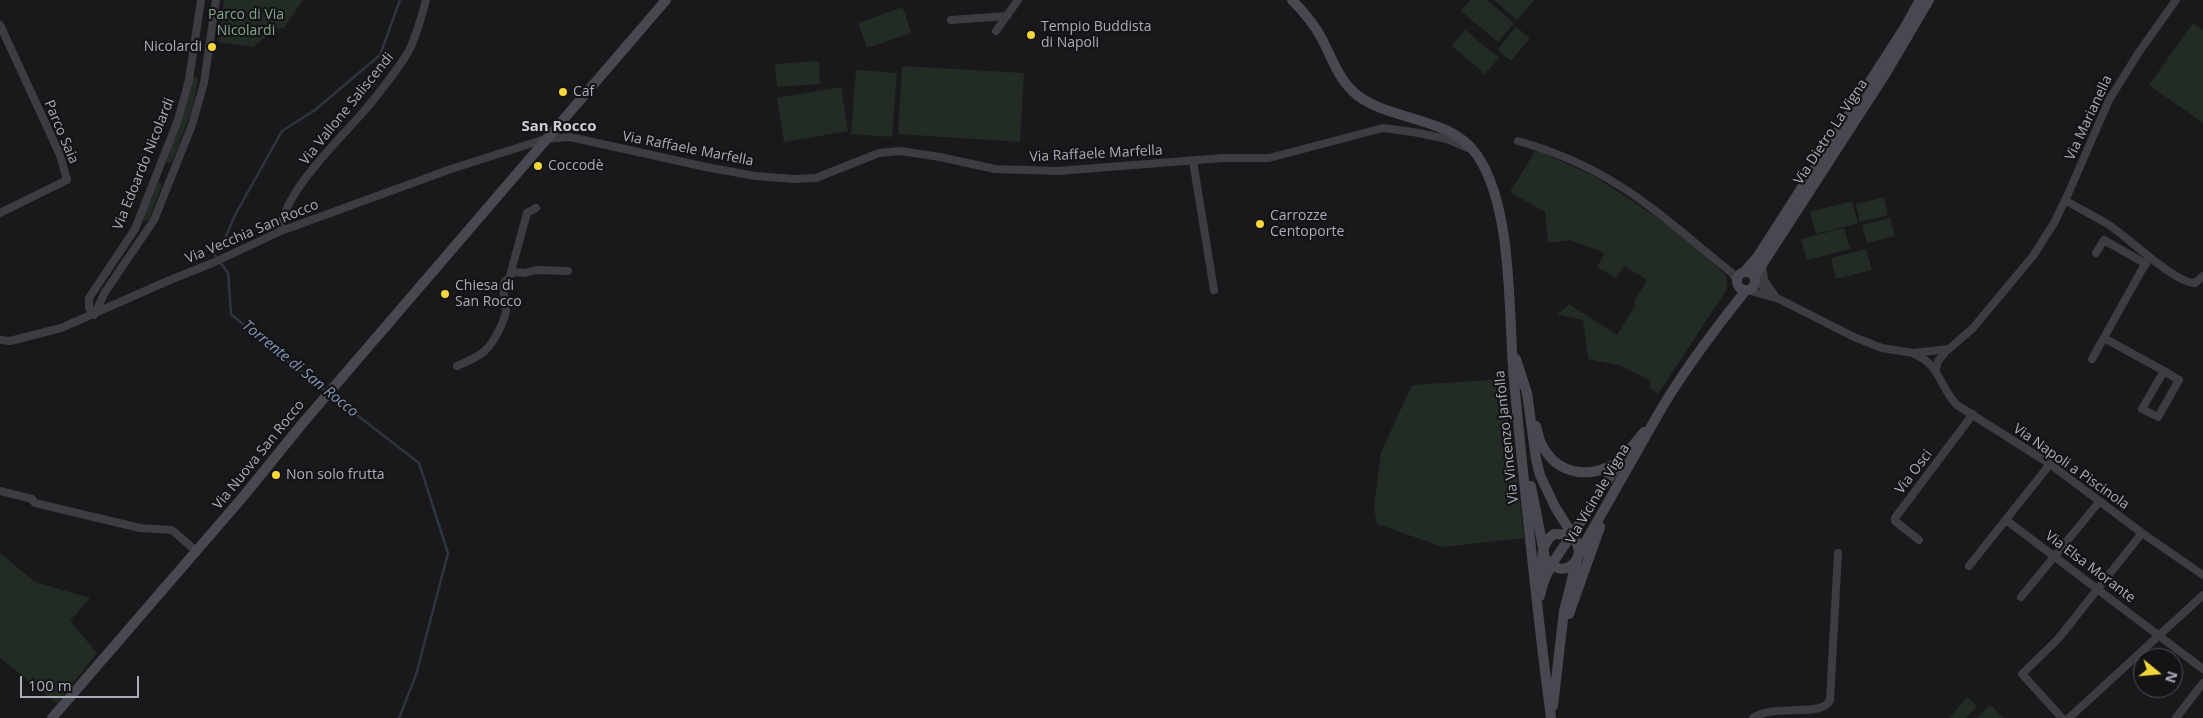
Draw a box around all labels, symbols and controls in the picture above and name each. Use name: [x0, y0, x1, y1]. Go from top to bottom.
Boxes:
park label: Parco di Via Nicolardi: [208, 7, 284, 40]
place label: Tempio Buddista di Napoli: [1041, 19, 1151, 52]
marker: Tempio Buddista di Napoli: [1025, 29, 1037, 41]
place label: Nicolardi: [144, 39, 202, 55]
marker: Nicolardi: [206, 41, 218, 53]
street label: Via Vallone Saliscendi: [297, 50, 397, 168]
street label: Via Marianella: [2062, 73, 2116, 163]
street label: Via Dietro La Vigna: [1791, 76, 1871, 188]
place label: Caf: [573, 84, 594, 100]
marker: Caf: [557, 86, 569, 98]
street label: Via Edoardo Nicolardi: [110, 96, 178, 232]
street label: Parco Saia: [40, 98, 82, 166]
district label: San Rocco: [522, 118, 596, 136]
street label: Via Raffaele Marfella: [621, 128, 755, 170]
street label: Via Raffaele Marfella: [1029, 142, 1163, 166]
place label: Coccodè: [548, 158, 604, 174]
marker: Coccodè: [532, 160, 544, 172]
street label: Via Vecchia San Rocco: [183, 196, 321, 268]
place label: Carrozze Centoporte: [1270, 208, 1344, 240]
marker: Carrozze Centoporte: [1254, 218, 1266, 230]
place label: Chiesa di San Rocco: [455, 278, 522, 310]
marker: Chiesa di San Rocco: [439, 288, 451, 300]
water label: Torrente di San Rocco: [238, 317, 362, 421]
street label: Via Vincenzo Janfolla: [1492, 370, 1522, 504]
street label: Via Nuova San Rocco: [210, 397, 308, 513]
street label: Via Napoli a Piscinola: [2010, 421, 2132, 513]
street label: Via Vicinale Vigna: [1563, 441, 1633, 547]
street label: Via Osci: [1892, 447, 1936, 497]
place label: Non solo frutta: [286, 467, 385, 483]
marker: Non solo frutta: [270, 469, 282, 481]
street label: Via Elsa Morante: [2042, 528, 2138, 606]
north arrow: [2133, 648, 2183, 698]
scale bar: [22, 666, 141, 698]
text: N: [2161, 669, 2183, 685]
text: 100 m: [28, 675, 72, 695]

